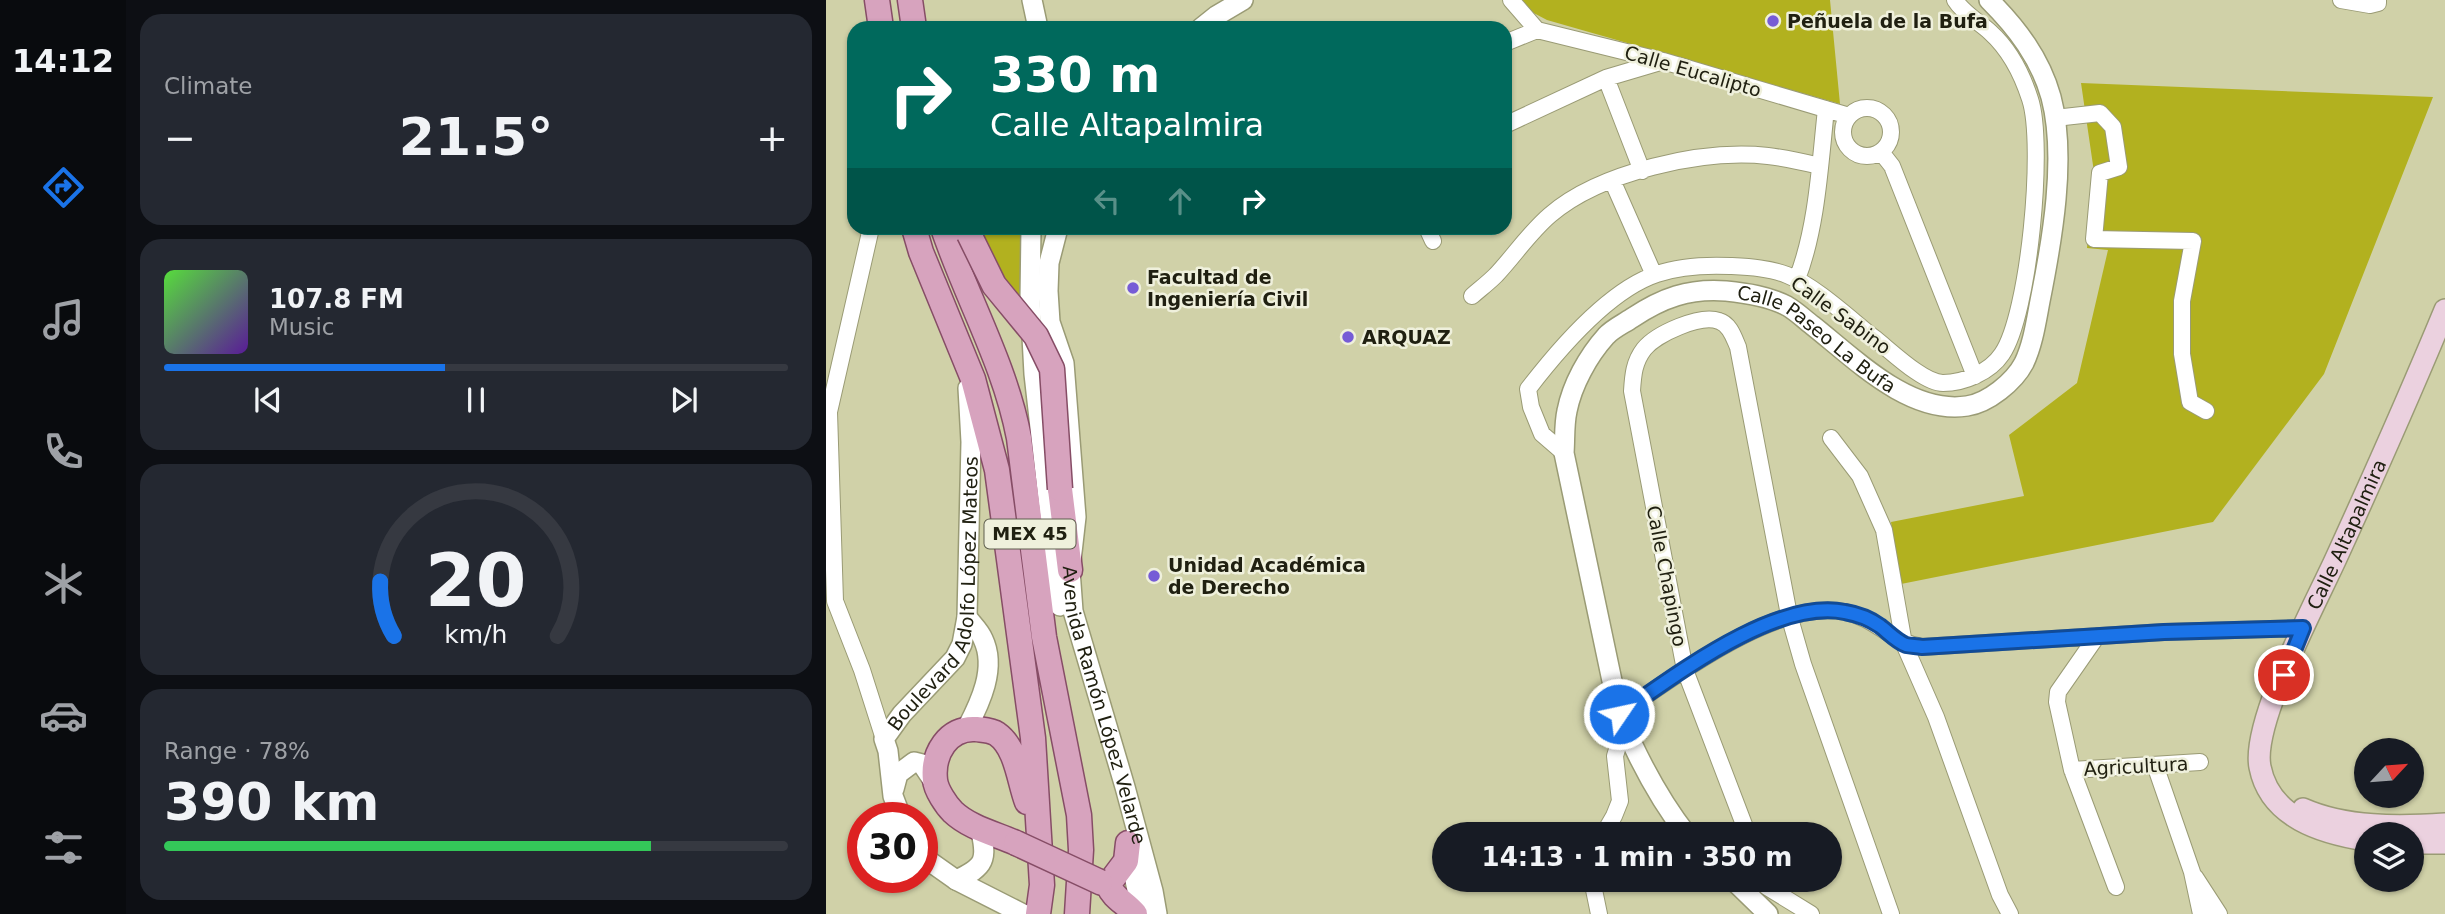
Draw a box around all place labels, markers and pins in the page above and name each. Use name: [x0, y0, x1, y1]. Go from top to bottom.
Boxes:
place label: Peñuela de la Bufa: [1787, 10, 1988, 32]
marker: Peñuela de la Bufa: [1765, 13, 1781, 29]
place label: Facultad de Ingeniería Civil: [1147, 266, 1308, 310]
marker: Facultad de Ingeniería Civil: [1125, 280, 1141, 296]
place label: ARQUAZ: [1362, 326, 1451, 348]
marker: ARQUAZ: [1340, 329, 1356, 345]
place label: Unidad Académica de Derecho: [1168, 554, 1366, 598]
marker: Unidad Académica de Derecho: [1146, 568, 1162, 584]
pin: [2254, 645, 2314, 705]

